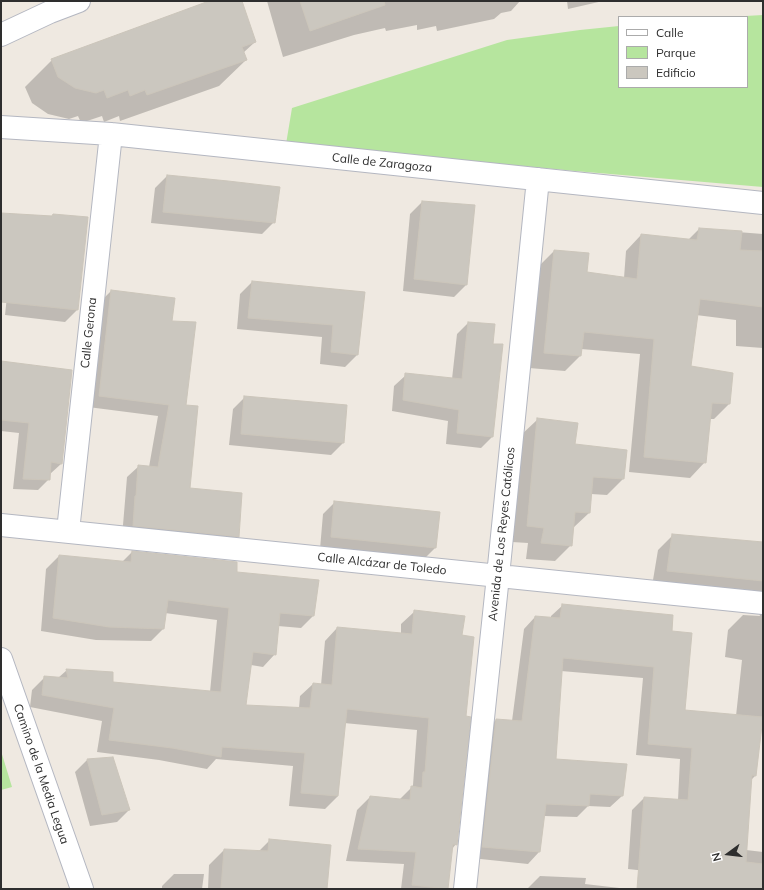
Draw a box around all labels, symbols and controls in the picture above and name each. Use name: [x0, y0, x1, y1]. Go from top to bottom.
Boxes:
legend: [618, 16, 748, 88]
text: Calle: [656, 25, 683, 40]
text: Parque: [656, 45, 696, 60]
text: Edificio: [656, 65, 696, 80]
street label: Calle de Zaragoza: [331, 151, 433, 175]
street label: Calle Gerona: [78, 297, 100, 369]
street label: Avenida de Los Reyes Católicos: [486, 446, 518, 622]
street label: Calle Alcázar de Toledo: [317, 550, 447, 578]
street label: Camino de la Media Legua: [10, 702, 72, 846]
north arrow: [708, 834, 748, 874]
text: N: [709, 851, 724, 863]

